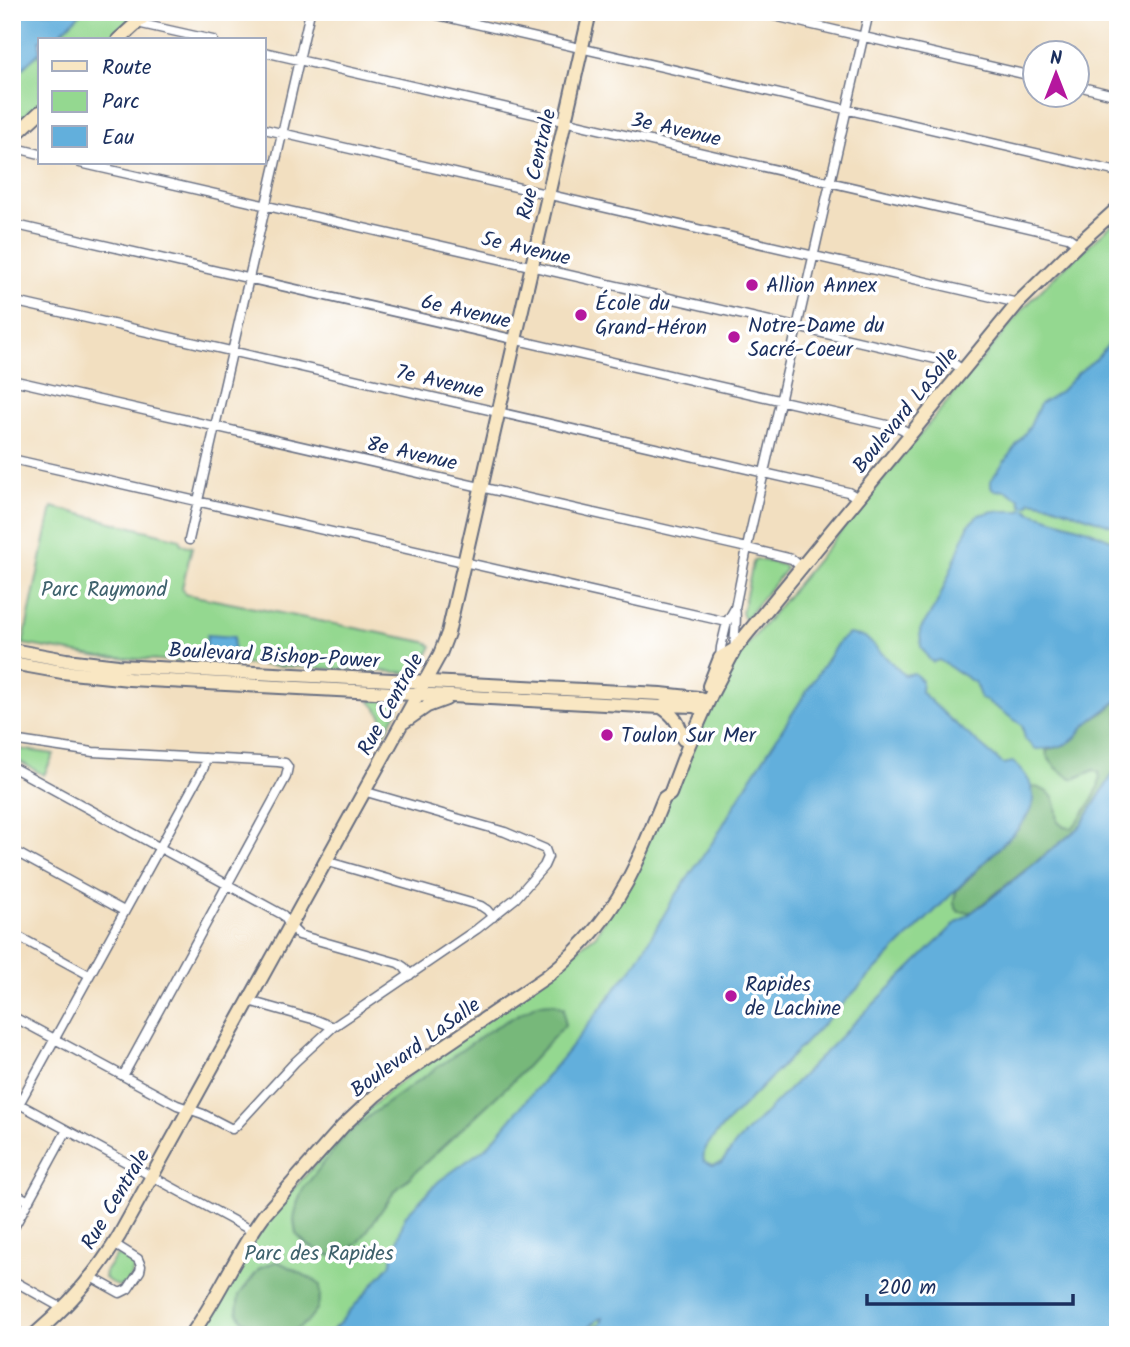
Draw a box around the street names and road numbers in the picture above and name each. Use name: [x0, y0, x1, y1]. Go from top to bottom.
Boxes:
street label: 3e Avenue: [627, 104, 725, 157]
street label: Rue Centrale: [509, 105, 566, 223]
street label: 5e Avenue: [478, 223, 574, 276]
street label: 6e Avenue: [417, 286, 514, 339]
street label: Boulevard LaSalle: [845, 340, 968, 481]
street label: 7e Avenue: [392, 356, 487, 409]
street label: 8e Avenue: [363, 428, 461, 481]
street label: Boulevard Bishop-Power: [168, 634, 381, 679]
street label: Rue Centrale: [349, 647, 433, 762]
street label: Boulevard LaSalle: [344, 989, 488, 1107]
street label: Rue Centrale: [73, 1142, 160, 1257]

